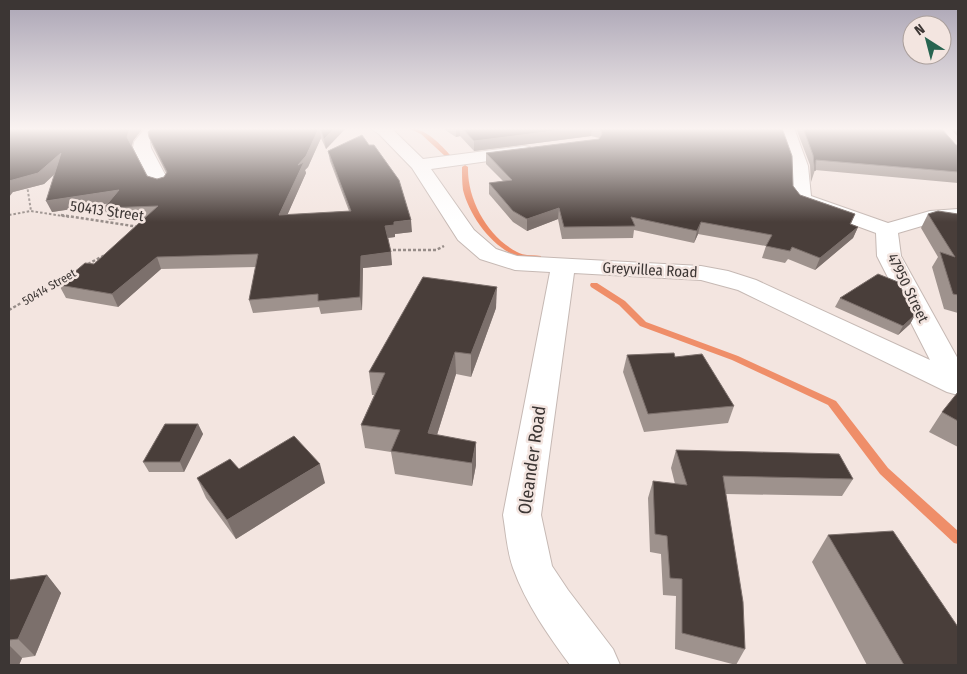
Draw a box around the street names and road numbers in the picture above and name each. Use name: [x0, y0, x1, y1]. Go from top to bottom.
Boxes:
street label: 50413 Street: [69, 197, 145, 225]
street label: 47950 Street: [883, 250, 933, 326]
street label: Greyvillea Road: [602, 259, 698, 281]
street label: 50414 Street: [20, 266, 78, 308]
street label: Oleander Road: [513, 404, 551, 516]

